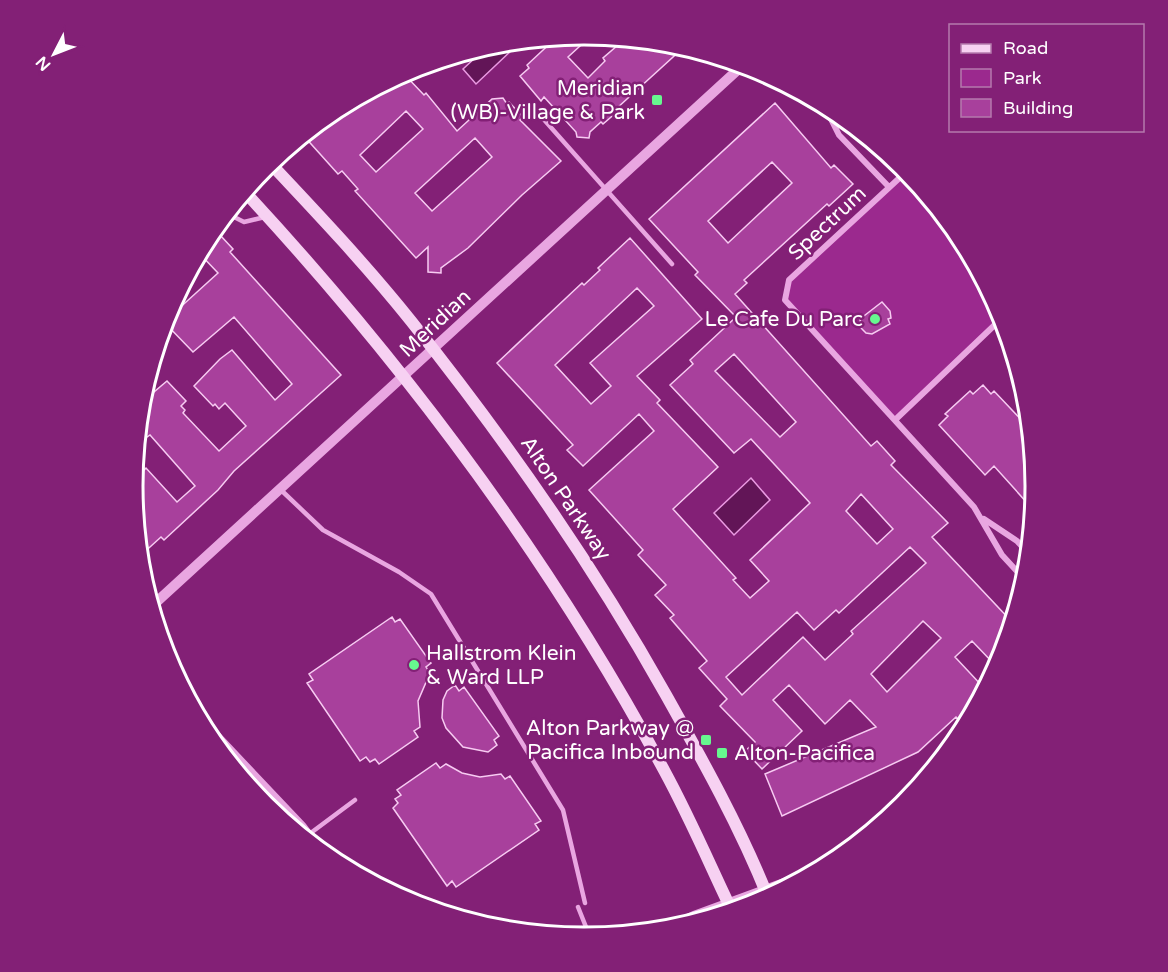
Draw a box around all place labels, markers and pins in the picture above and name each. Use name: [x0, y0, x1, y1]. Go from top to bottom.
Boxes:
place label: Meridian (WB)-Village & Park: [450, 76, 645, 125]
marker: Meridian (WB)-Village & Park: [650, 93, 664, 107]
place label: Le Cafe Du Parc: [705, 307, 863, 332]
marker: Le Cafe Du Parc: [868, 312, 882, 326]
place label: Hallstrom Klein & Ward LLP: [426, 641, 577, 690]
marker: Hallstrom Klein & Ward LLP: [407, 658, 421, 672]
place label: Alton Parkway @ Pacifica Inbound: [526, 716, 694, 765]
marker: Alton Parkway @ Pacifica Inbound: [699, 733, 713, 747]
place label: Alton-Pacifica: [734, 741, 875, 766]
marker: Alton-Pacifica: [715, 746, 729, 760]

